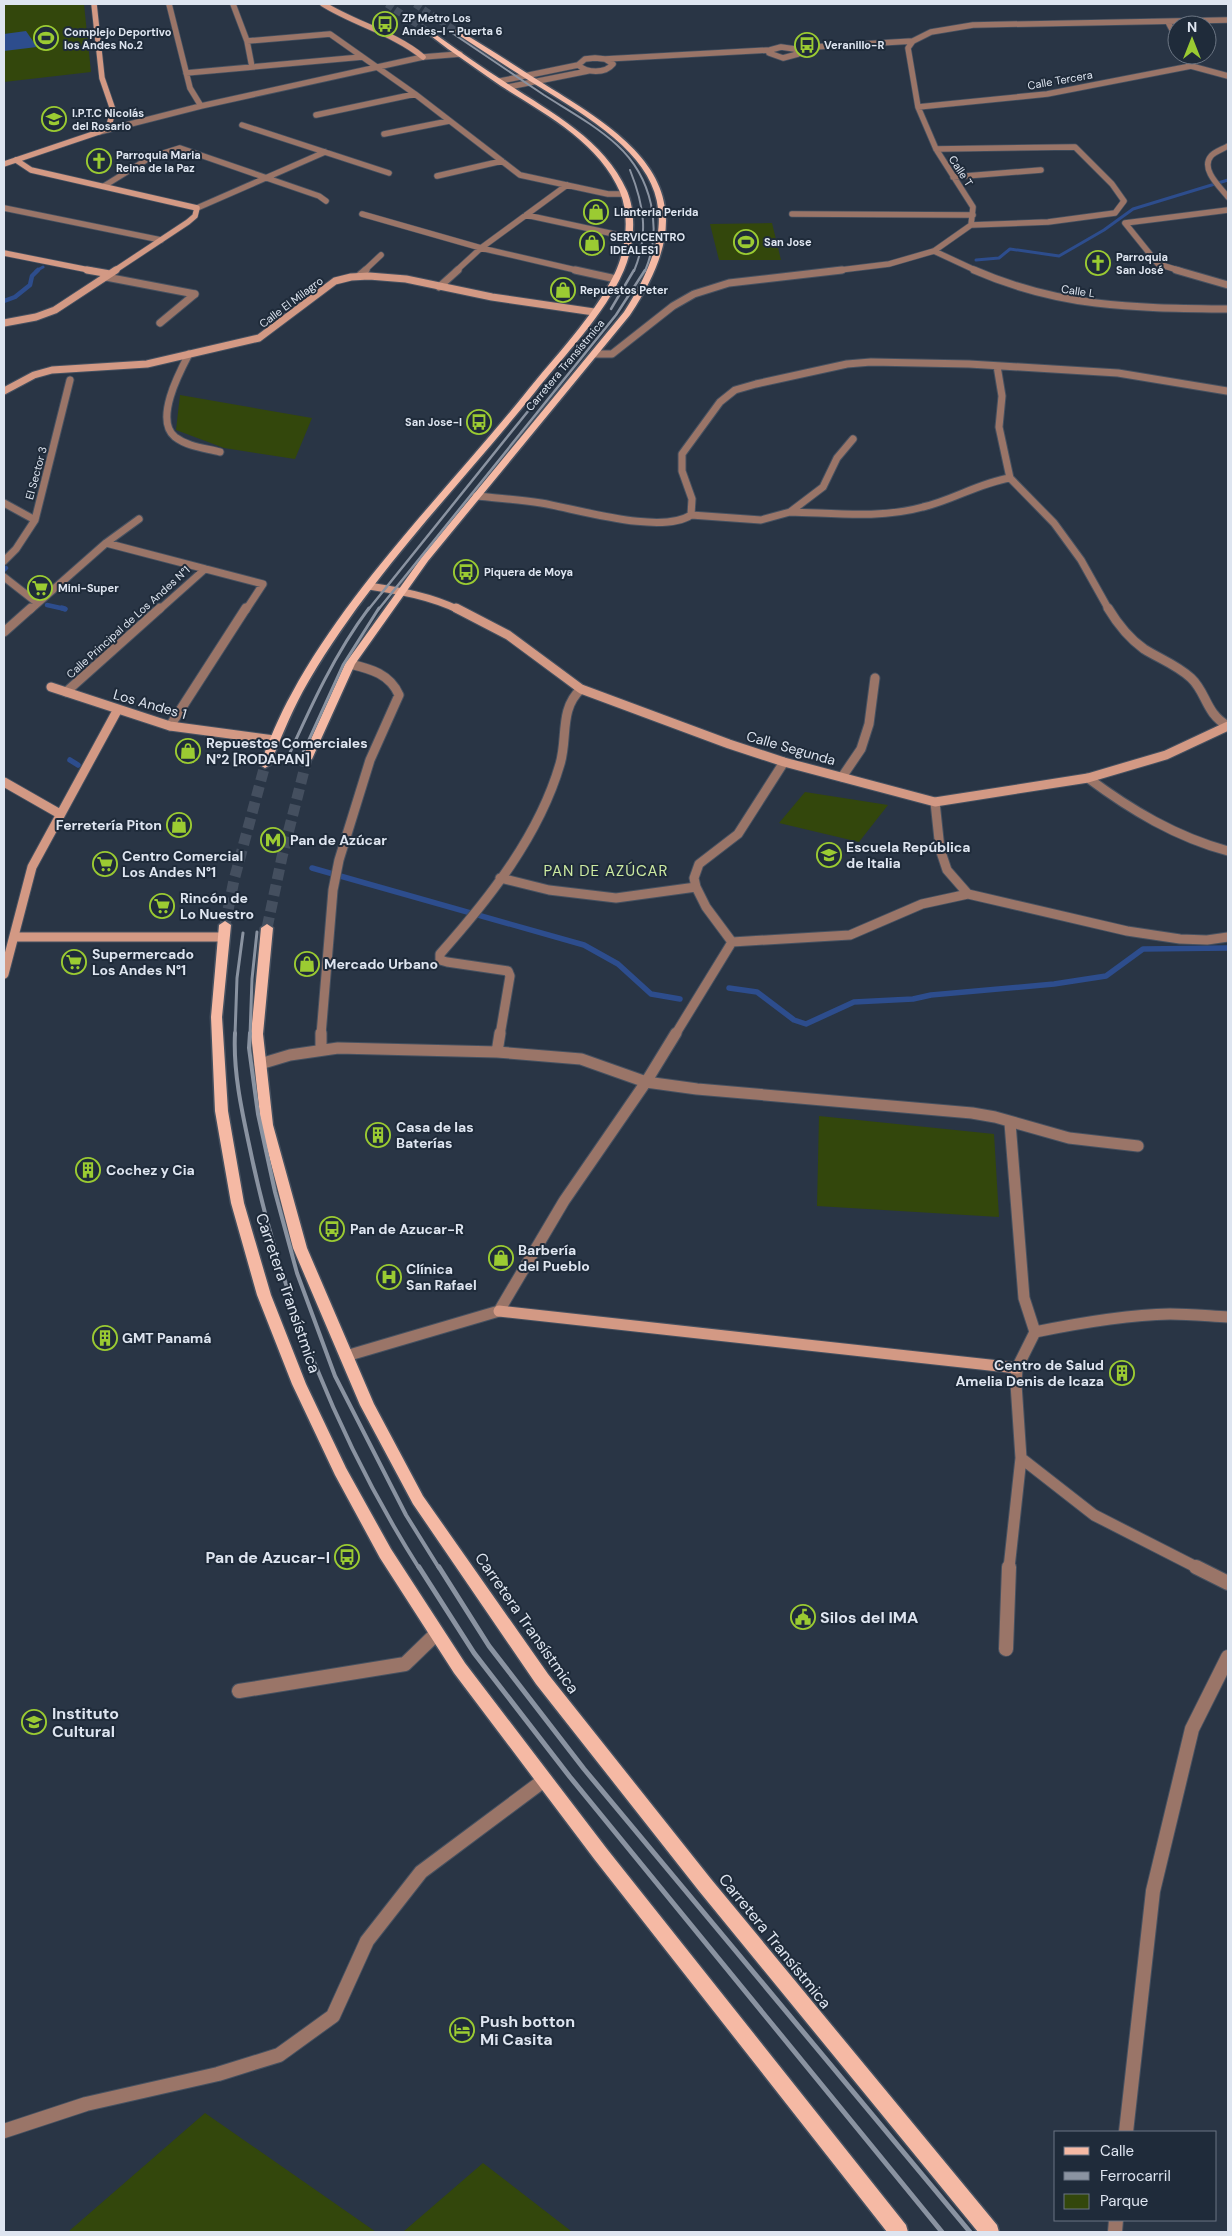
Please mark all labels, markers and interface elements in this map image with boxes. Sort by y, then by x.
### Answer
bus stop icon: ZP Metro Los Andes-I - Puerta 6 [372,11,398,37]
place label: ZP Metro Los Andes-I - Puerta 6 [402,11,503,38]
north arrow [1167,15,1217,65]
text: N [1187,18,1197,36]
sports icon: Complejo Deportivo los Andes No.2 [33,25,59,51]
place label: Complejo Deportivo los Andes No.2 [64,25,172,52]
bus stop icon: Veranillo-R [794,32,820,58]
place label: Veranillo-R [824,38,884,52]
street label: Calle Tercera [1026,67,1094,93]
school or university icon: I.P.T.C Nicolás del Rosario [41,106,67,132]
place label: I.P.T.C Nicolás del Rosario [72,106,144,133]
church icon: Parroquia Maria Reina de la Paz [86,148,112,174]
place label: Parroquia Maria Reina de la Paz [116,148,201,175]
street label: Calle T [946,153,976,189]
shop icon: Llanteria Perida [583,199,609,225]
place label: Llanteria Perida [614,205,698,219]
sports icon: San Jose [733,229,759,255]
shop icon: SERVICENTRO IDEALES1 [579,230,605,256]
place label: SERVICENTRO IDEALES1 [610,230,686,257]
place label: San Jose [764,235,812,249]
church icon: Parroquia San José [1085,250,1111,276]
place label: Parroquia San José [1116,250,1168,277]
street label: Calle El Milagro [256,273,326,331]
shop icon: Repuestos Peter [550,277,576,303]
street label: Calle L [1060,282,1096,300]
place label: Repuestos Peter [580,283,669,297]
street label: Carretera Transístmica [523,316,607,414]
bus stop icon: San Jose-I [466,409,492,435]
place label: San Jose-I [405,415,462,429]
street label: El Sector 3 [22,445,50,501]
bus stop icon: Piquera de Moya [453,559,479,585]
street label: Calle Principal de Los Andes N°1 [63,563,193,681]
place label: Piquera de Moya [484,565,573,579]
supermarket icon: Mini-Super [27,575,53,601]
place label: Mini-Super [58,581,119,595]
street label: Los Andes 1 [111,685,189,723]
street label: Calle Segunda [744,727,838,769]
place label: Repuestos Comerciales N°2 [RODAPAN] [206,734,368,768]
shop icon: Repuestos Comerciales N°2 [RODAPAN] [175,738,201,764]
shop icon: Ferretería Piton [166,812,192,838]
place label: Ferretería Piton [56,816,162,834]
metro station icon: Pan de Azúcar [260,827,286,853]
place label: Pan de Azúcar [290,831,387,849]
place label: Escuela República de Italia [846,838,970,872]
school or university icon: Escuela República de Italia [816,842,842,868]
place label: Centro Comercial Los Andes N°1 [122,847,243,881]
supermarket icon: Centro Comercial Los Andes N°1 [92,851,118,877]
district label: PAN DE AZÚCAR [544,861,668,881]
place label: Rincón de Lo Nuestro [180,889,254,923]
supermarket icon: Rincón de Lo Nuestro [149,893,175,919]
place label: Supermercado Los Andes N°1 [92,945,194,979]
supermarket icon: Supermercado Los Andes N°1 [61,949,87,975]
shop icon: Mercado Urbano [294,951,320,977]
place label: Mercado Urbano [324,955,438,973]
place label: Casa de las Baterías [396,1118,474,1152]
building icon: Casa de las Baterías [365,1122,391,1148]
building icon: Cochez y Cia [75,1157,101,1183]
place label: Cochez y Cia [106,1161,195,1179]
street label: Carretera Transístmica [251,1210,325,1376]
bus stop icon: Pan de Azucar-R [319,1216,345,1242]
place label: Pan de Azucar-R [350,1220,464,1238]
place label: Barbería del Pueblo [518,1241,590,1275]
shop icon: Barbería del Pueblo [488,1245,514,1271]
place label: Clínica San Rafael [406,1260,477,1294]
hospital icon: Clínica San Rafael [376,1264,402,1290]
building icon: GMT Panamá [92,1325,118,1351]
place label: GMT Panamá [122,1329,212,1347]
place label: Centro de Salud Amelia Denis de Icaza [955,1356,1104,1390]
building icon: Centro de Salud Amelia Denis de Icaza [1109,1360,1135,1386]
bus stop icon: Pan de Azucar-I [334,1544,360,1570]
place label: Pan de Azucar-I [206,1547,330,1568]
street label: Carretera Transístmica [470,1548,584,1698]
public building icon: Silos del IMA [790,1604,816,1630]
place label: Silos del IMA [820,1607,918,1628]
place label: Instituto Cultural [52,1703,119,1742]
school or university icon: Instituto Cultural [21,1709,47,1735]
street label: Carretera Transístmica [714,1869,836,2013]
place label: Push botton Mi Casita [480,2011,575,2050]
hotel icon: Push botton Mi Casita [449,2017,475,2043]
legend [1054,2131,1217,2221]
text: Calle [1100,2141,1134,2161]
text: Ferrocarril [1100,2166,1171,2186]
text: Parque [1100,2191,1148,2211]

